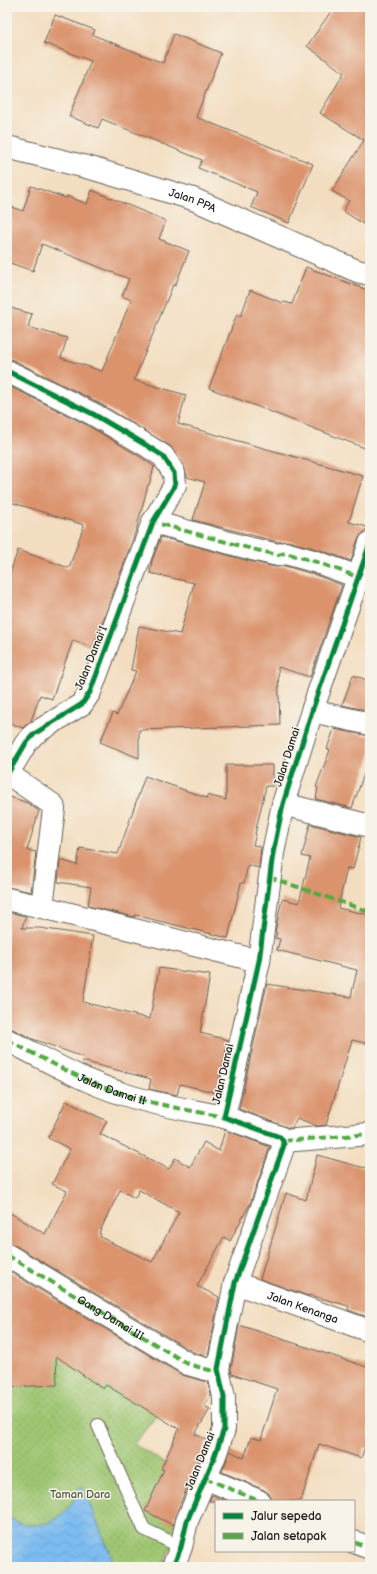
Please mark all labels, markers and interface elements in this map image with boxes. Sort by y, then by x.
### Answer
street label: Jalan PPA [167,186,218,215]
street label: Jalan Damai I [72,624,110,692]
street label: Jalan Damai [271,726,303,788]
street label: Jalan Damai [210,1043,236,1105]
street label: Jalan Damai II [76,1070,148,1107]
street label: Jalan Kenanga [266,1289,340,1326]
street label: Gang Damai III [75,1292,147,1343]
street label: Jalan Damai [182,1430,218,1492]
park label: Taman Dara [50,1488,110,1501]
legend [215,1500,355,1552]
text: Jalur sepeda [251,1509,322,1524]
text: Jalan setapak [251,1529,326,1544]

